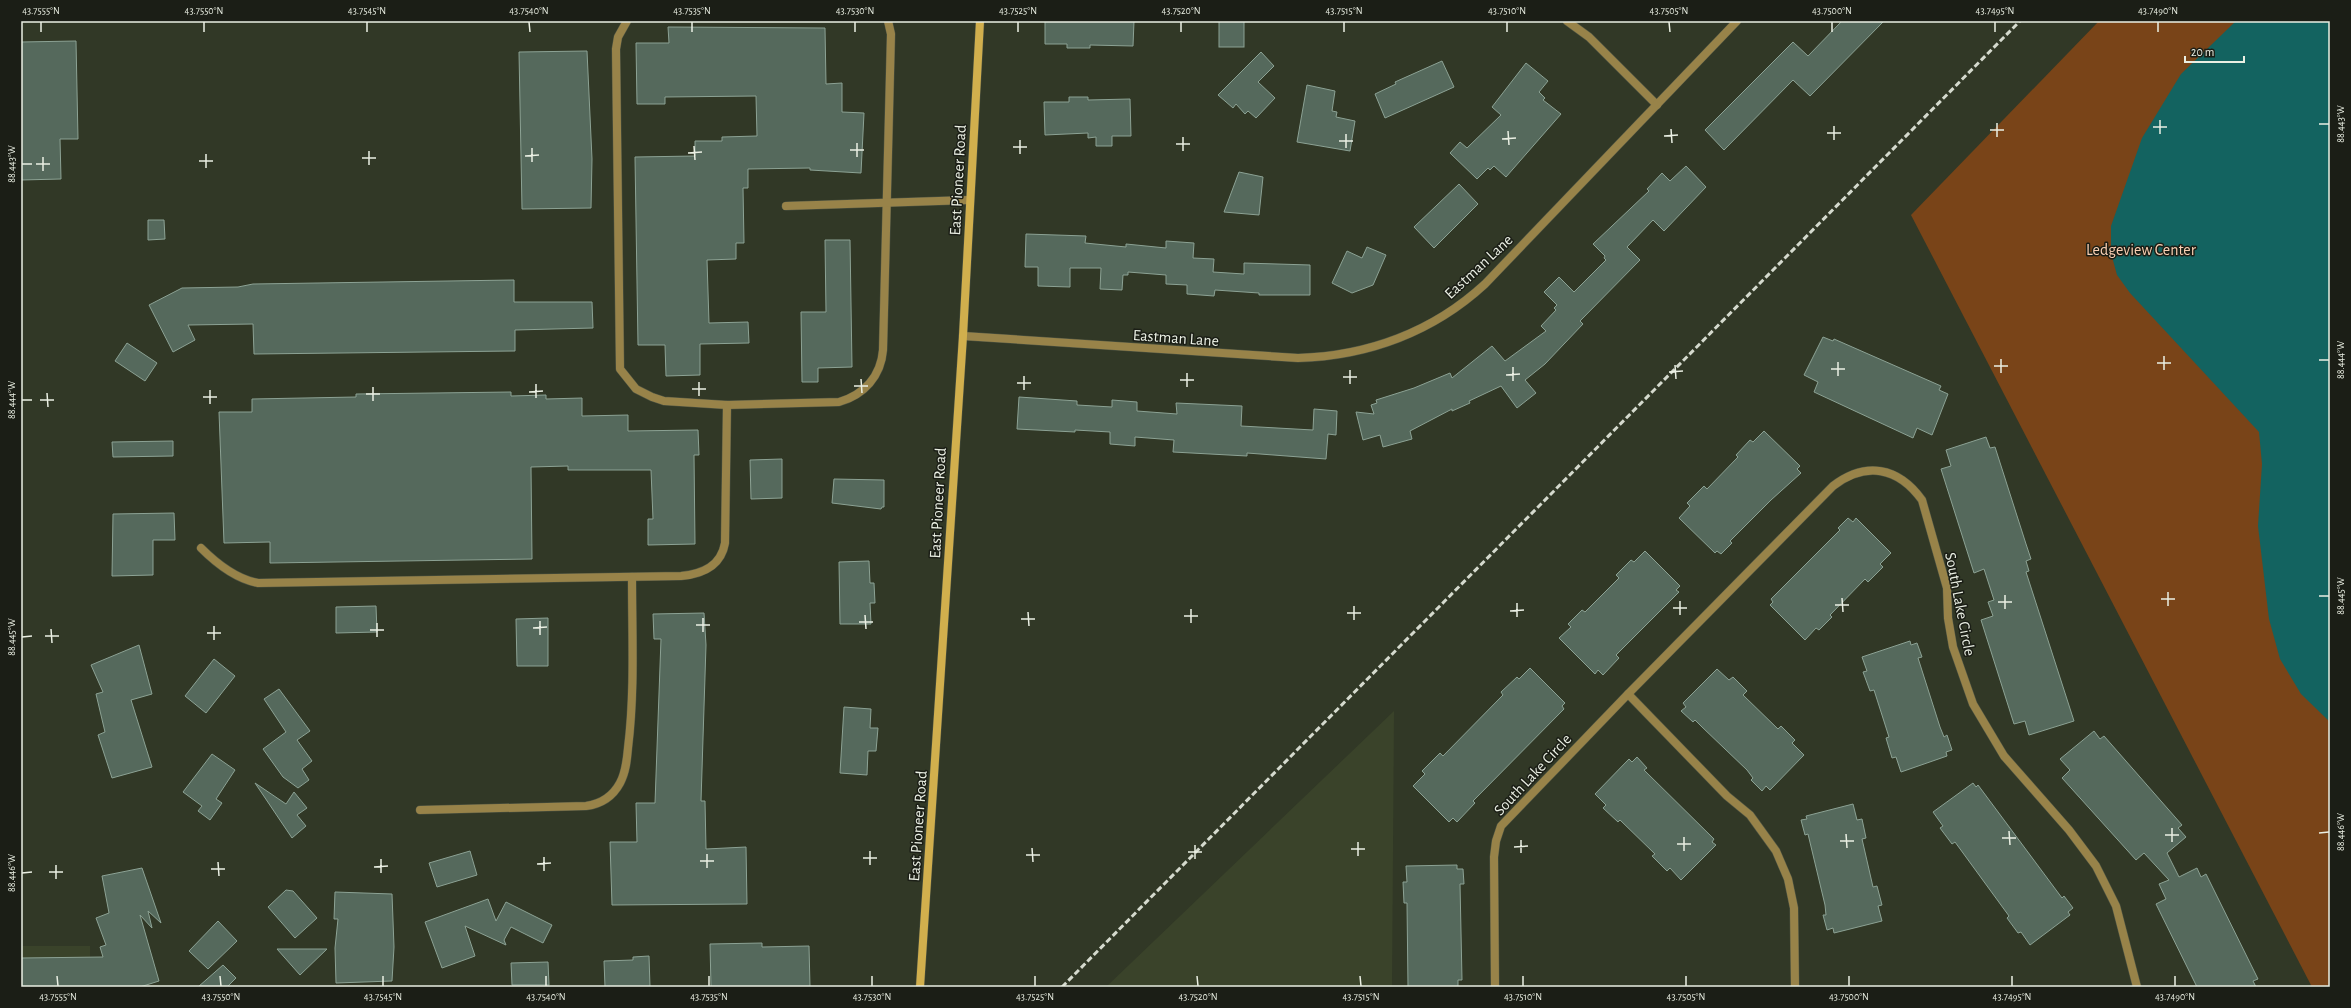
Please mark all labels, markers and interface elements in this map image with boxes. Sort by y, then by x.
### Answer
text: 43.7555°N [22,6,60,16]
text: 43.7550°N [185,6,223,16]
text: 43.7545°N [348,6,386,16]
text: 43.7540°N [509,6,549,16]
text: 43.7535°N [673,6,711,16]
text: 43.7530°N [836,6,874,16]
text: 43.7525°N [999,6,1037,16]
text: 43.7520°N [1161,6,1201,16]
text: 43.7515°N [1326,6,1362,16]
text: 43.7510°N [1488,6,1526,16]
text: 43.7505°N [1650,6,1688,16]
text: 43.7500°N [1812,6,1852,16]
text: 43.7495°N [1976,6,2014,16]
text: 43.7490°N [2138,6,2178,16]
scale bar [2185,38,2244,64]
text: 20 m [2191,46,2214,58]
text: 88.443°W [2336,105,2346,143]
street label: East Pioneer Road [947,124,969,236]
text: 88.443°W [7,145,17,183]
street label: Eastman Lane [1442,231,1516,302]
park label: Ledgeview Center [2086,242,2197,258]
street label: Eastman Lane [1132,327,1220,349]
text: 88.444°W [2336,341,2346,379]
text: 88.444°W [7,381,17,419]
street label: East Pioneer Road [927,447,949,559]
street label: South Lake Circle [1942,551,1978,657]
text: 88.445°W [2336,577,2346,615]
text: 88.445°W [7,618,17,656]
street label: South Lake Circle [1491,731,1574,819]
street label: East Pioneer Road [906,770,930,882]
text: 88.446°W [2336,813,2346,851]
text: 88.446°W [7,854,17,892]
text: 43.7555°N [39,992,77,1002]
text: 43.7550°N [202,992,240,1002]
text: 43.7545°N [364,992,402,1002]
text: 43.7540°N [526,992,566,1002]
text: 43.7535°N [690,992,728,1002]
text: 43.7530°N [853,992,891,1002]
text: 43.7525°N [1016,992,1054,1002]
text: 43.7520°N [1178,992,1218,1002]
text: 43.7515°N [1343,992,1379,1002]
text: 43.7510°N [1504,992,1542,1002]
text: 43.7505°N [1667,992,1705,1002]
text: 43.7500°N [1829,992,1869,1002]
text: 43.7495°N [1993,992,2031,1002]
text: 43.7490°N [2155,992,2195,1002]

